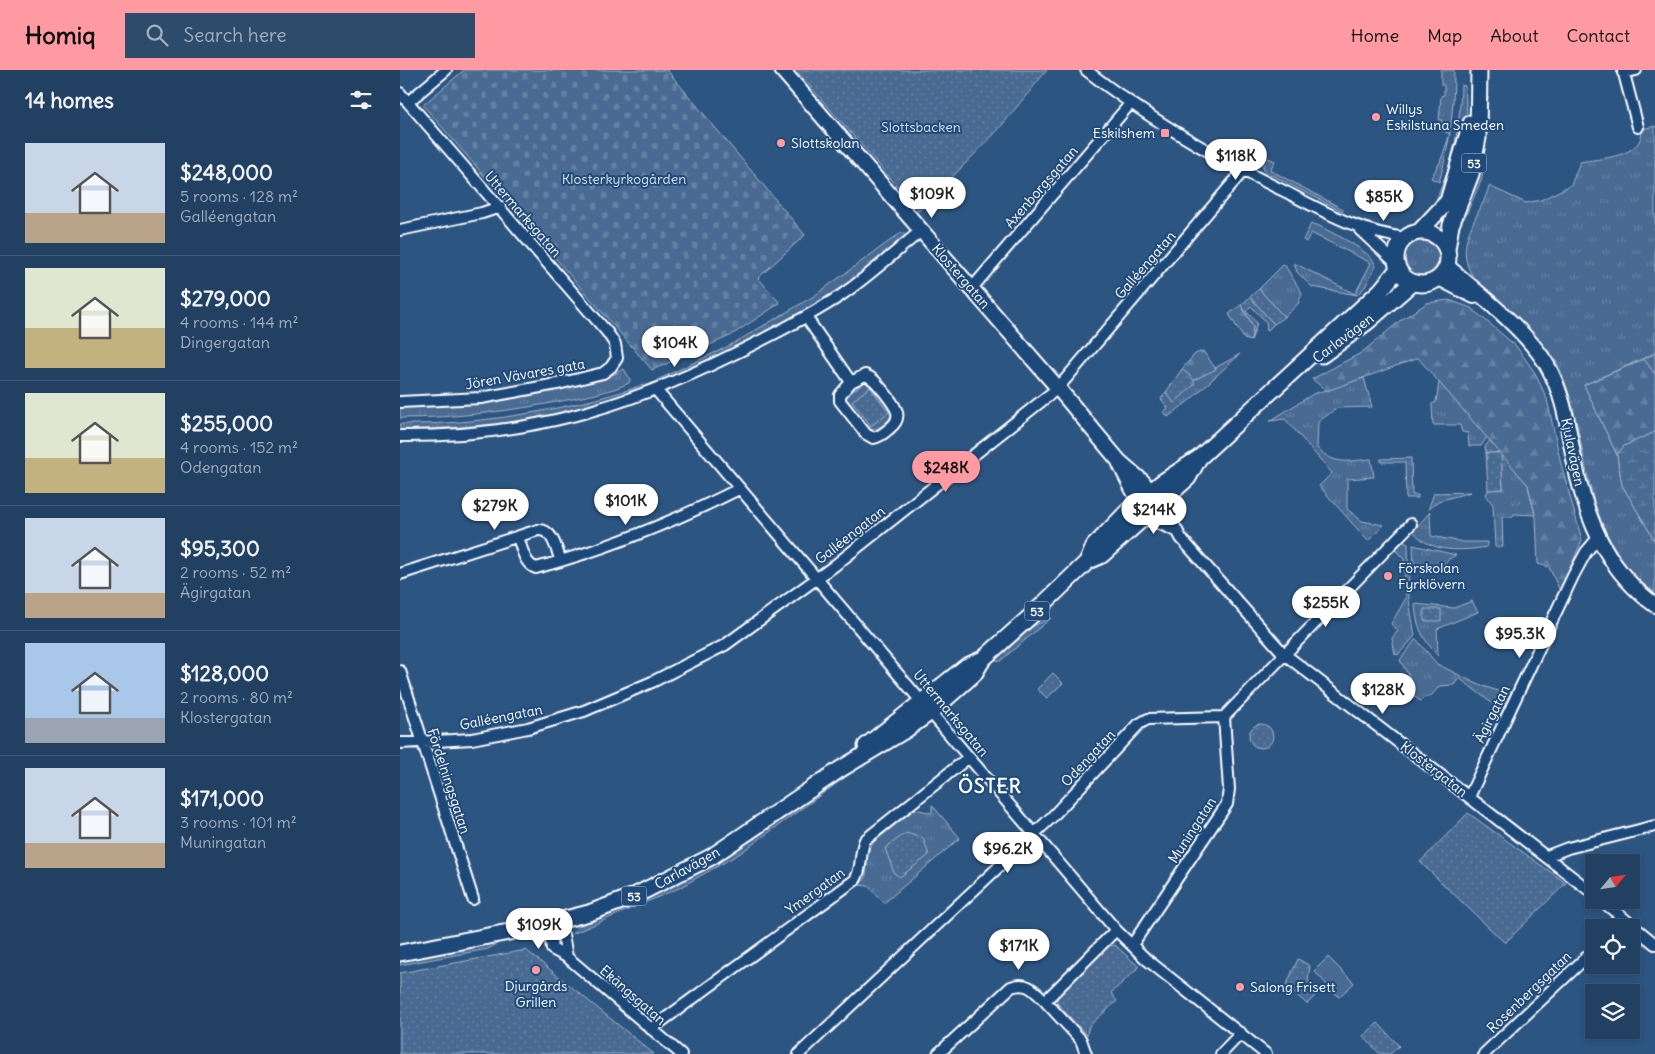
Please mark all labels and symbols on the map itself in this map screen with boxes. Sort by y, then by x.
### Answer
place label: Willys Eskilstuna Smeden [1386,100,1504,134]
marker: Willys Eskilstuna Smeden [1370,111,1382,123]
park label: Slottsbacken [881,118,961,136]
place label: Eskilshem [1093,124,1155,142]
marker: Eskilshem [1159,127,1171,139]
place label: Slottskolan [791,134,860,152]
marker: Slottskolan [775,137,787,149]
pin: $118K [1201,138,1271,181]
street label: Axenborgsgatan [1000,142,1082,232]
road number: 53 [1462,154,1486,172]
street label: Uttermarksgatan [481,167,565,261]
park label: Klosterkyrkogården [562,170,686,188]
pin: $109K [897,176,967,219]
pin: $85K [1354,180,1414,222]
street label: Galléengatan [1111,227,1179,303]
street label: Klostergatan [928,240,994,312]
street label: Carlavägen [1309,309,1377,367]
pin: $104K [640,326,710,368]
street label: Jören Vävares gata [464,355,586,393]
street label: Kjulavägen [1557,416,1589,488]
pin: $248K [911,450,981,493]
pin: $101K [591,484,661,526]
pin: $279K [460,488,530,531]
pin: $214K [1119,492,1189,535]
street label: Galléengatan [811,502,889,568]
place label: Förskolan Fyrklövern [1398,559,1465,593]
marker: Förskolan Fyrklövern [1382,570,1394,582]
pin: $255K [1291,586,1361,628]
road number: 53 [1024,602,1050,620]
pin: $95.3K [1479,616,1561,659]
street label: Uttermarksgatan [909,666,993,760]
pin: $128K [1348,672,1418,715]
street label: Ägirgatan [1470,682,1514,746]
street label: Galléengatan [458,700,544,734]
street label: Fördelningsgatan [423,726,475,836]
street label: Odengatan [1057,726,1119,790]
street label: Klostergatan [1397,737,1471,801]
district label: ÖSTER [958,773,1022,798]
street label: Muningatan [1164,793,1220,867]
pin: $96.2K [967,832,1049,874]
street label: Carlavägen [651,843,723,893]
north arrow [1585,854,1640,909]
street label: Ymergatan [782,863,848,919]
road number: 53 [622,886,646,906]
pin: $109K [504,908,574,950]
pin: $171K [984,928,1054,971]
street label: Rosenbergsgatan [1483,947,1575,1037]
street label: Ekängsgatan [596,961,670,1029]
marker: Djurgårds Grillen [530,964,542,976]
place label: Djurgårds Grillen [505,977,567,1011]
place label: Salong Frisett [1250,978,1336,996]
marker: Salong Frisett [1234,981,1246,993]

